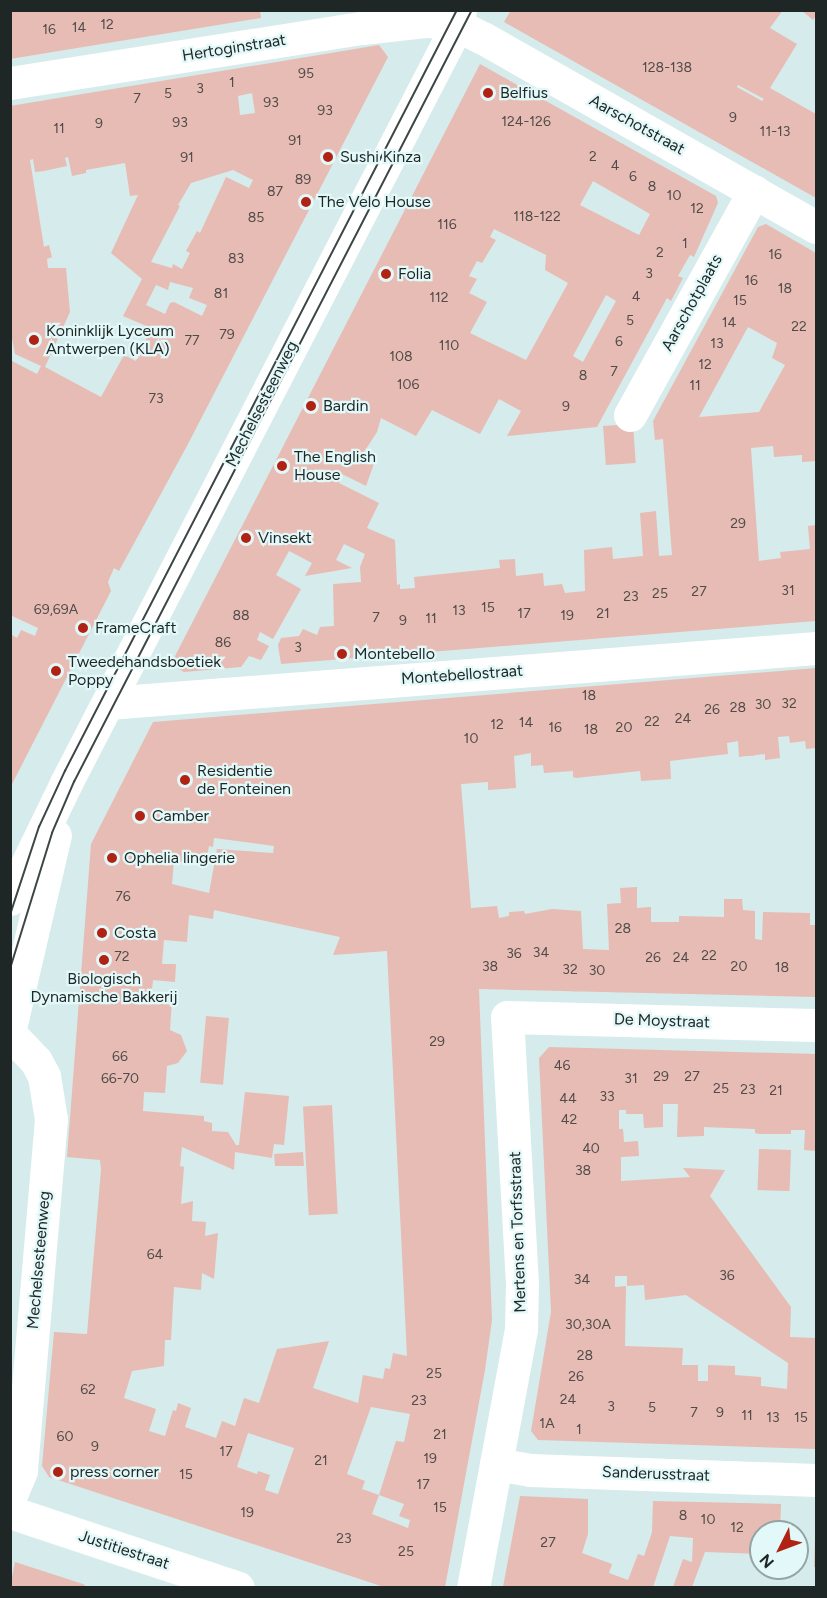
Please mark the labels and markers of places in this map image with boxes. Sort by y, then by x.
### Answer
place label: Belfius [500,83,548,103]
marker: Belfius [481,86,495,100]
place label: Sushi Kinza [340,147,421,167]
marker: Sushi Kinza [321,150,335,164]
place label: The Velo House [318,192,431,212]
marker: The Velo House [299,195,313,209]
place label: Folia [398,264,431,284]
marker: Folia [379,267,393,281]
place label: Koninklijk Lyceum Antwerpen (KLA) [46,321,174,359]
marker: Koninklijk Lyceum Antwerpen (KLA) [27,333,41,347]
place label: Bardin [323,396,368,416]
marker: Bardin [304,399,318,413]
place label: The English House [294,447,376,485]
marker: The English House [275,459,289,473]
place label: Vinsekt [258,528,312,548]
marker: Vinsekt [239,531,253,545]
place label: FrameCraft [95,618,177,638]
marker: FrameCraft [76,621,90,635]
place label: Montebello [354,644,435,664]
marker: Montebello [335,647,349,661]
place label: Tweedehandsboetiek Poppy [68,652,221,690]
marker: Tweedehandsboetiek Poppy [49,664,63,678]
place label: Residentie de Fonteinen [197,761,291,799]
marker: Residentie de Fonteinen [178,773,192,787]
place label: Camber [152,806,209,826]
marker: Camber [133,809,147,823]
place label: Ophelia lingerie [124,848,235,868]
marker: Ophelia lingerie [105,851,119,865]
place label: Costa [114,923,156,943]
marker: Costa [95,926,109,940]
marker: Biologisch Dynamische Bakkerij [97,953,111,967]
place label: Biologisch Dynamische Bakkerij [30,969,178,1007]
place label: press corner [70,1462,159,1482]
marker: press corner [51,1465,65,1479]

